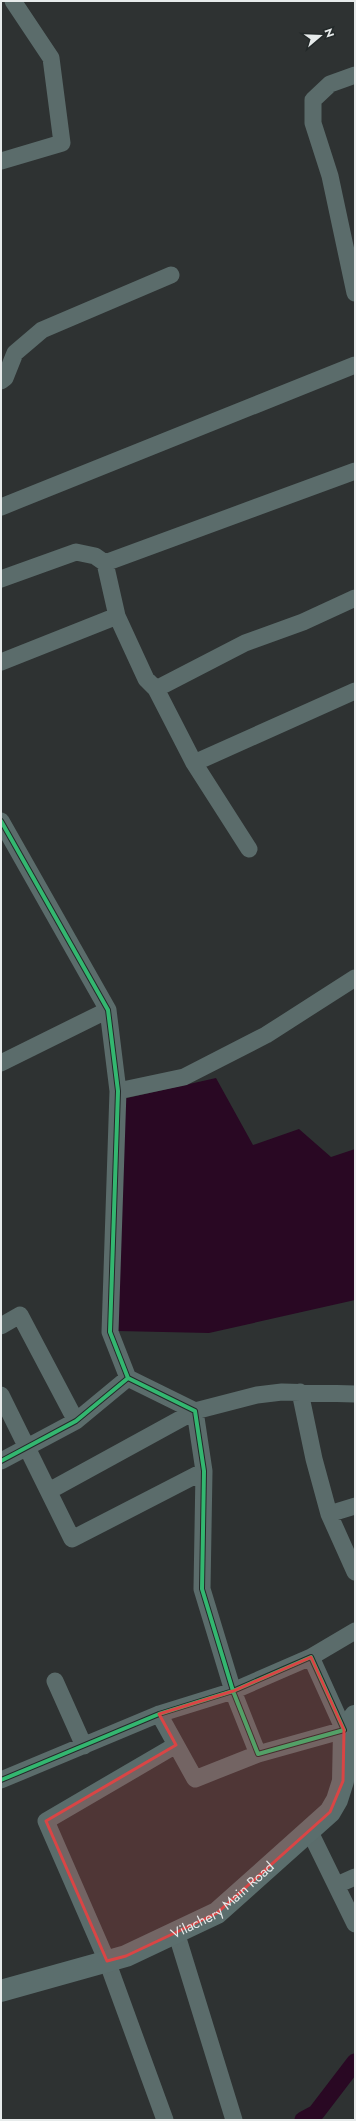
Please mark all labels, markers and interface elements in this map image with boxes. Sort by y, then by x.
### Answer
north arrow [300,16,340,56]
text: N [320,26,338,39]
street label: Vilachery Main Road [167,1857,278,1943]

